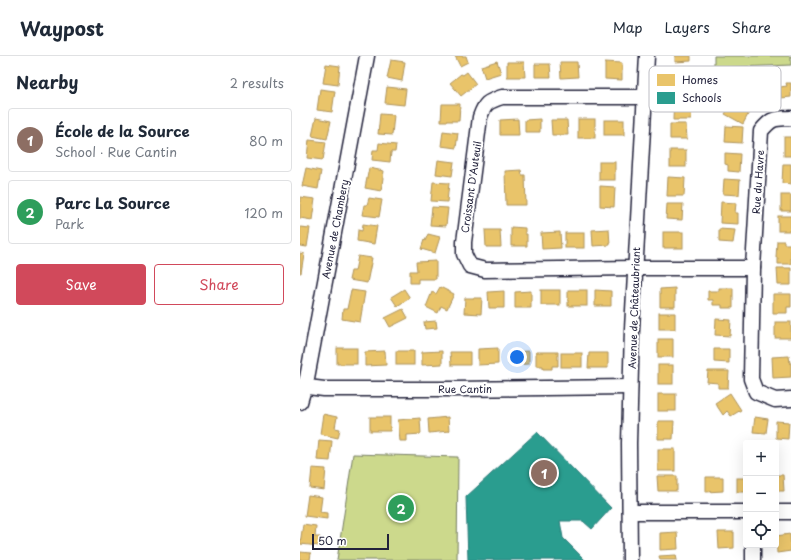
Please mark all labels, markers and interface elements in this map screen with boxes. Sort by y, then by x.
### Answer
text: Waypost [20,14,104,42]
text: Map [613,17,643,38]
text: Layers [665,17,710,38]
text: Share [732,17,771,38]
legend [649,66,781,112]
text: Nearby [16,69,78,95]
text: Homes [682,71,718,88]
text: 2 results [230,73,284,92]
text: Schools [682,89,722,106]
text: École de la Source [55,119,190,142]
text: 1 [27,131,33,150]
text: 80 m [249,131,283,150]
street label: Croissant D'Auteuil [457,140,484,234]
text: School · Rue Cantin [55,142,177,161]
street label: Rue du Havre [748,149,767,214]
street label: Avenue de Chambery [318,178,352,280]
text: Parc La Source [55,191,170,214]
text: 2 [25,203,35,222]
text: 120 m [244,203,283,222]
text: Park [55,214,84,233]
street label: Avenue de Châteaubriant [624,247,643,369]
button: Save [16,264,146,305]
button: Share [154,264,284,305]
your location [507,347,527,367]
street label: Rue Cantin [438,381,492,396]
map controls [743,440,779,548]
button: + [743,440,779,476]
pin: 1 [531,458,557,488]
button: − [743,476,779,512]
pin: 2 [388,493,414,523]
button: locate [743,512,779,548]
scale bar [312,532,389,551]
text: 50 m [318,532,347,549]

